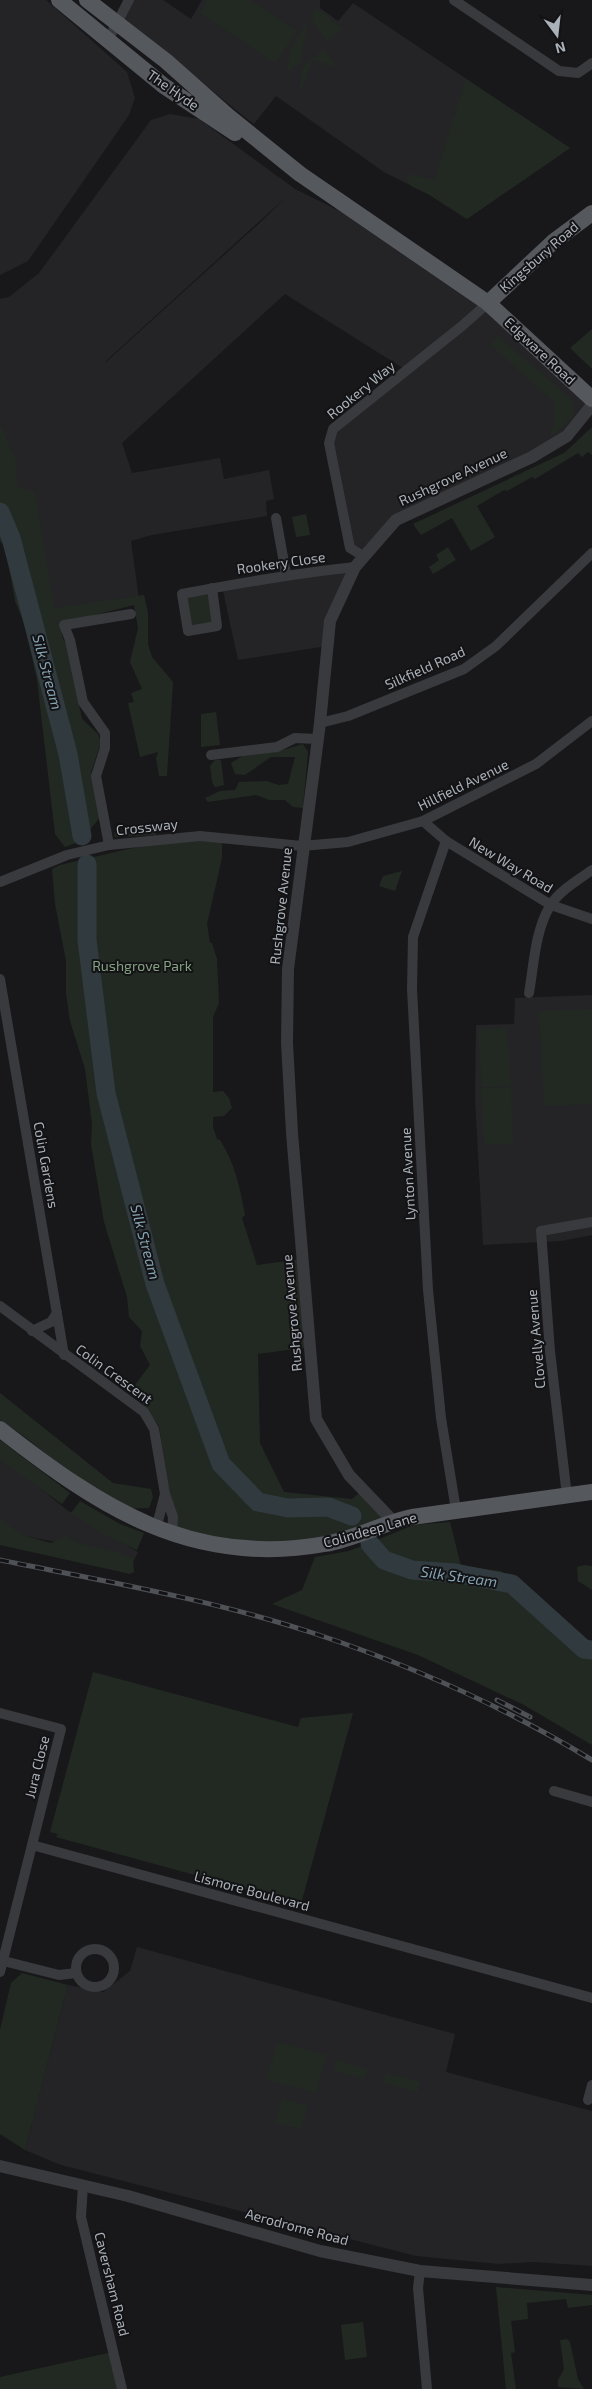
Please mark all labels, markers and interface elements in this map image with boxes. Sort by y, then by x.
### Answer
north arrow [532,10,582,60]
text: N [553,39,568,58]
street label: The Hyde [144,66,202,114]
street label: Kingsbury Road [496,218,582,295]
street label: Edgware Road [501,313,579,388]
street label: Rookery Way [323,357,399,422]
street label: Rushgrove Avenue [396,444,510,509]
street label: Rookery Close [235,548,326,577]
water label: Silk Stream [29,632,67,711]
street label: Silkfield Road [382,642,468,693]
street label: Hillfield Avenue [415,755,511,814]
street label: Crossway [115,815,179,838]
street label: New Way Road [466,833,556,896]
street label: Rushgrove Avenue [266,847,295,965]
park label: Rushgrove Park [92,957,192,974]
street label: Colin Gardens [31,1120,62,1210]
street label: Lynton Avenue [397,1127,418,1221]
water label: Silk Stream [127,1202,165,1281]
street label: Rushgrove Avenue [278,1254,305,1372]
street label: Clovelly Avenue [523,1289,548,1389]
street label: Colin Crescent [73,1340,156,1407]
street label: Colindeep Lane [321,1508,419,1551]
water label: Silk Stream [420,1562,499,1590]
street label: Jura Close [21,1734,52,1800]
street label: Lismore Boulevard [193,1867,312,1914]
street label: Aerodrome Road [244,2205,351,2248]
street label: Caversham Road [91,2230,134,2338]

